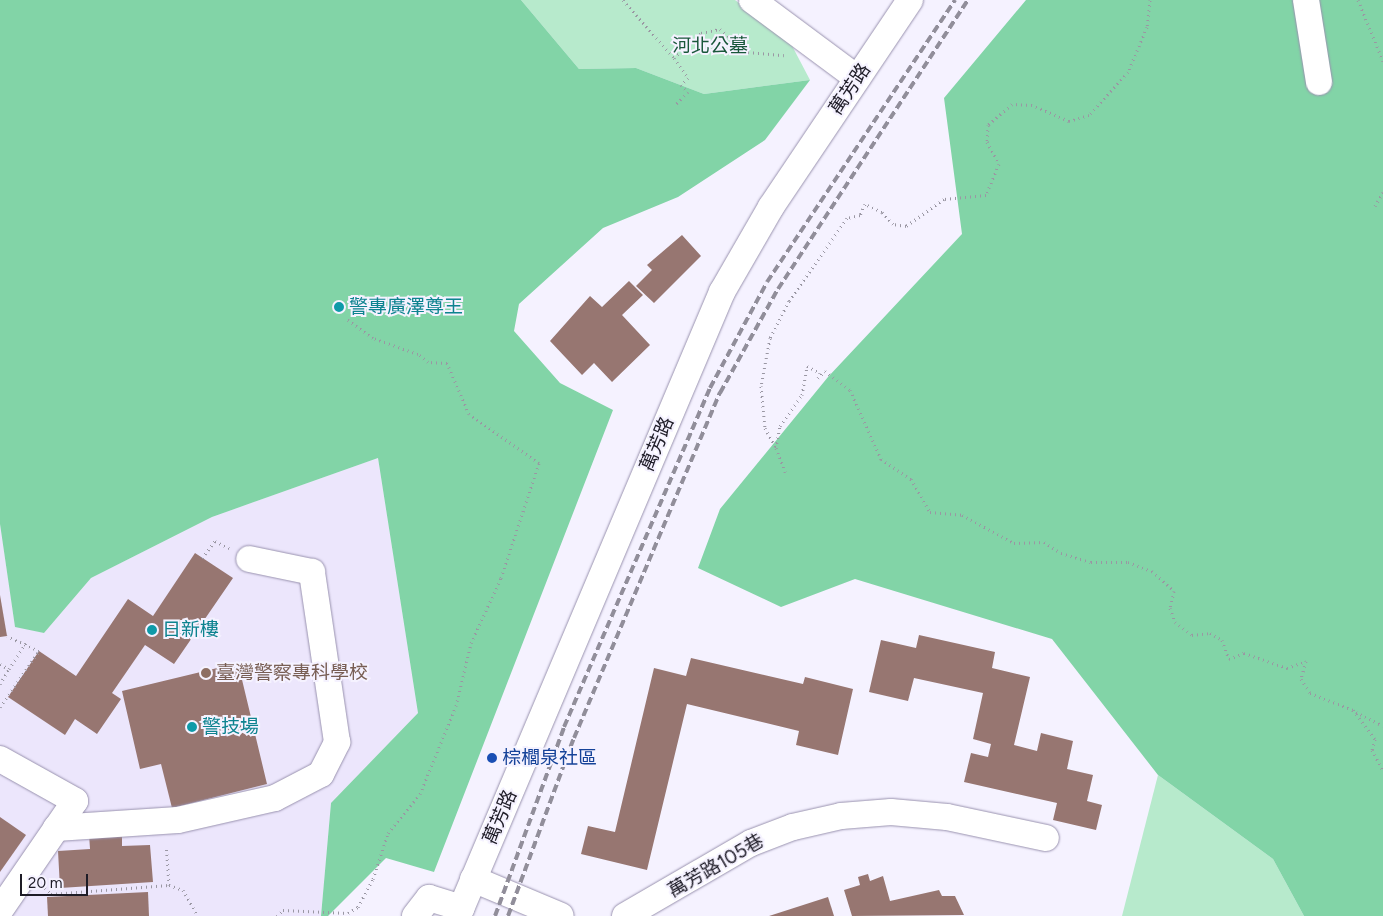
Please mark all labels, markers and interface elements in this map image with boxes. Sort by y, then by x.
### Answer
park label: 河北公墓 [672,35,748,57]
street label: 萬芳路 [825,59,875,119]
place label: 警專廣澤尊王 [349,296,463,318]
marker: 警專廣澤尊王 [333,301,345,313]
street label: 萬芳路 [635,413,679,475]
place label: 日新樓 [162,619,219,641]
marker: 日新樓 [146,624,158,636]
place label: 臺灣警察專科學校 [216,662,368,684]
marker: 臺灣警察專科學校 [200,667,212,679]
place label: 警技場 [202,716,259,738]
marker: 警技場 [186,721,198,733]
place label: 棕櫚泉社區 [502,747,597,769]
marker: 棕櫚泉社區 [486,752,498,764]
street label: 萬芳路 [478,786,522,848]
street label: 萬芳路105巷 [664,829,768,903]
scale bar [22,864,90,896]
text: 20 m [28,874,62,892]

